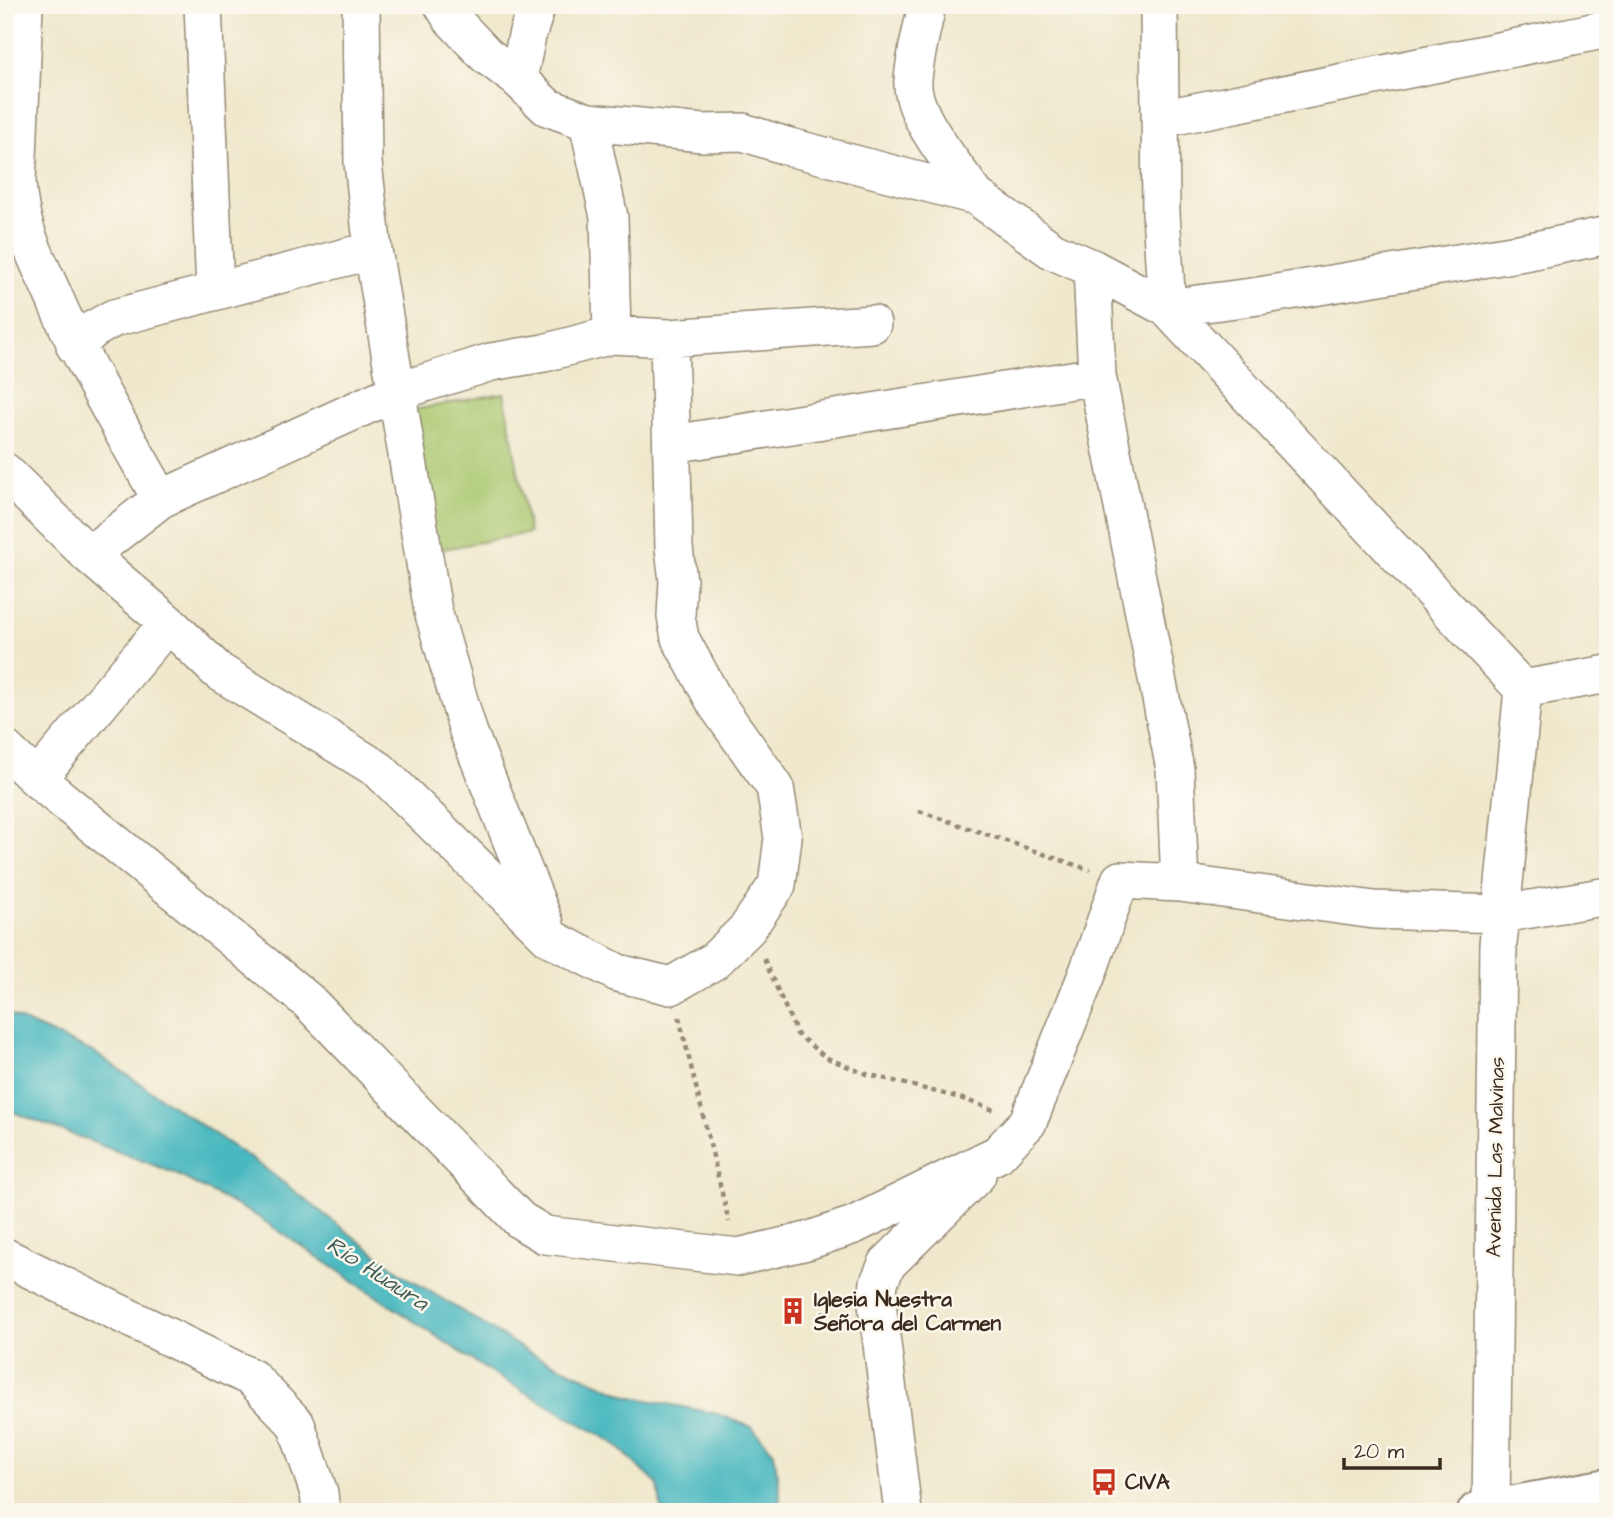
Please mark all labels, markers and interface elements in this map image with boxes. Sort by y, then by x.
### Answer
street label: Avenida Las Malvinas [1479,1056,1512,1258]
water label: Río Huaura [320,1229,436,1319]
place label: Iglesia Nuestra Señora del Carmen [813,1285,1002,1338]
building icon: Iglesia Nuestra Señora del Carmen [778,1296,808,1326]
scale bar [1344,1426,1440,1470]
text: 20 m [1354,1437,1405,1466]
bus stop icon: CIVA [1089,1467,1119,1497]
place label: CIVA [1125,1468,1170,1497]

